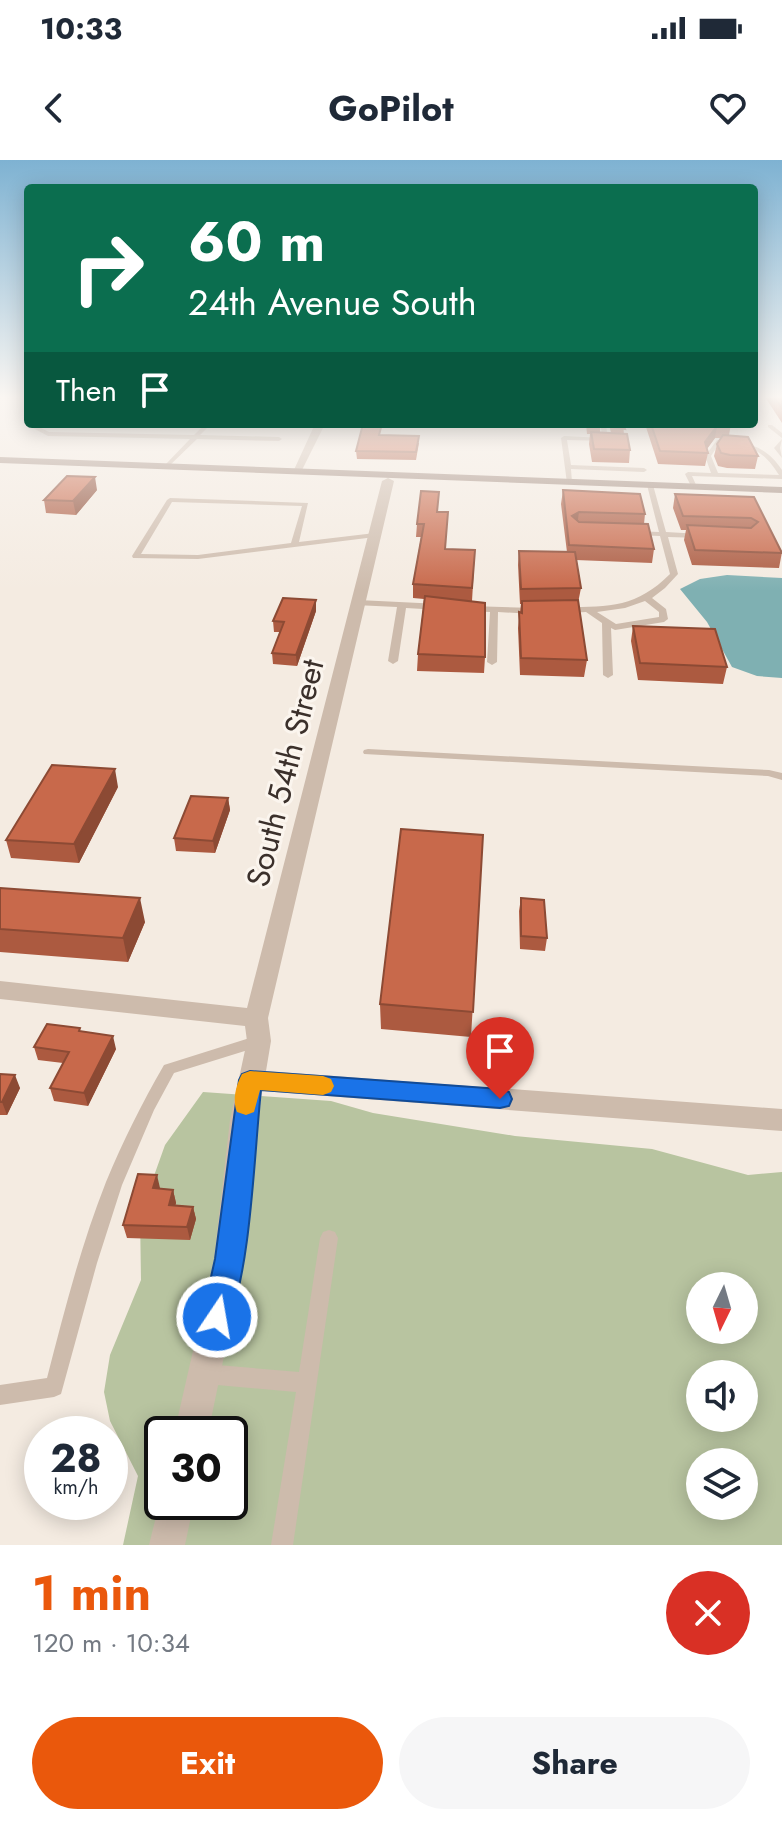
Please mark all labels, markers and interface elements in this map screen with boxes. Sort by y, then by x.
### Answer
text: 10:33 [40,7,122,50]
text: GoPilot [328,82,454,134]
icon: back [32,86,76,130]
icon: heart [706,86,750,130]
text: 60 m [188,201,325,282]
icon: right [56,216,160,320]
text: 24th Avenue South [188,276,477,328]
icon: arrive [133,368,177,412]
text: Then [56,369,117,412]
street label: South 54th Street [234,654,336,892]
pin [466,1017,534,1099]
icon: arrive [478,1029,522,1073]
north arrow [686,1272,758,1344]
map controls [686,1272,758,1520]
position arrow [175,1275,259,1359]
button: sound [686,1360,758,1432]
speed limit sign: 30 [144,1416,248,1520]
text: 28 [50,1429,102,1487]
button: layers [686,1448,758,1520]
text: km/h [53,1473,99,1502]
text: 1 min [32,1559,151,1628]
button: close [666,1571,750,1655]
text: 120 m · 10:34 [32,1624,190,1662]
button: Exit [32,1717,383,1809]
button: Share [399,1717,750,1809]

